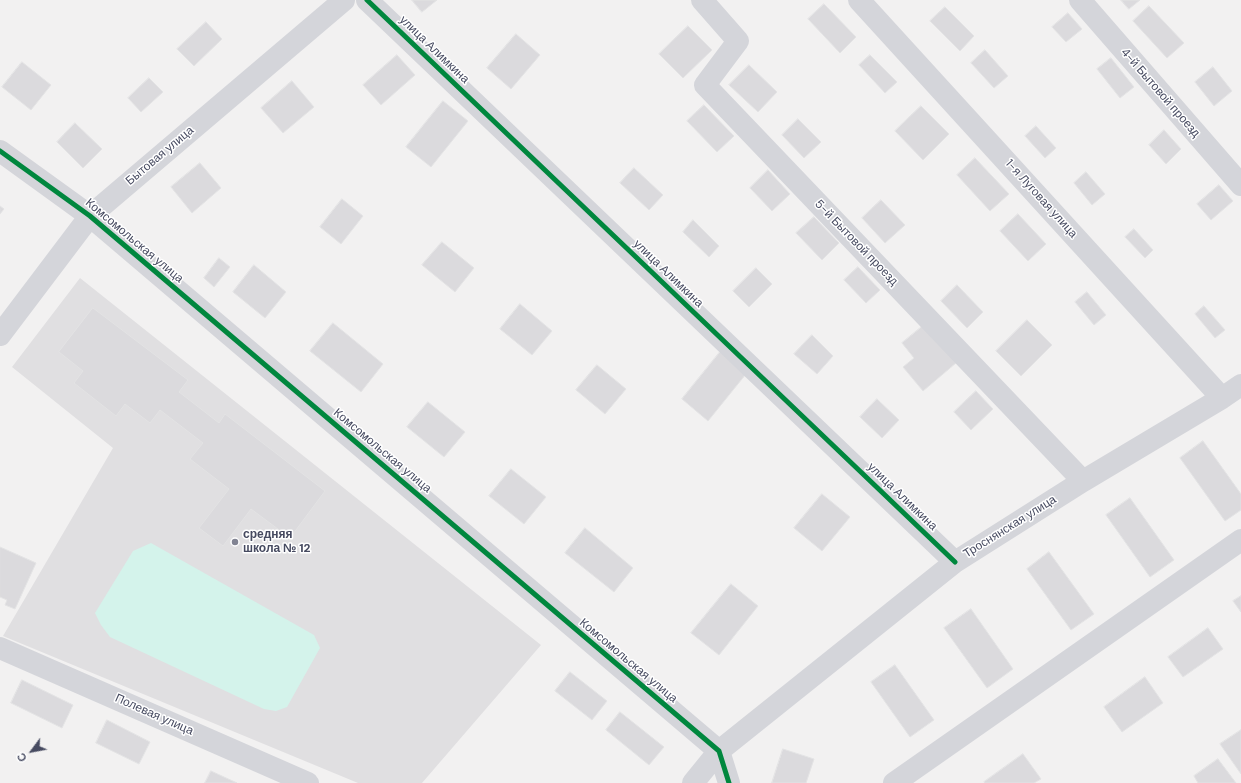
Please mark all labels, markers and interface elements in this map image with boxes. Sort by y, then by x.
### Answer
street label: улица Алимкина [396,13,472,87]
street label: 4-й Бытовой проезд [1117,45,1203,141]
street label: Бытовая улица [123,123,197,189]
street label: 1-я Луговая улица [1002,157,1080,241]
street label: Комсомольская улица [82,196,186,286]
street label: 5-й Бытовой проезд [811,197,901,289]
street label: улица Алимкина [630,237,706,311]
street label: Комсомольская улица [330,406,434,496]
street label: улица Алимкина [864,460,940,534]
street label: Троснянская улица [961,493,1059,561]
place label: средняя школа № 12 [243,528,310,556]
marker: средняя школа № 12 [230,537,240,547]
street label: Комсомольская улица [576,616,680,706]
street label: Полевая улица [113,691,195,739]
north arrow [12,731,52,771]
text: С [14,750,30,764]

